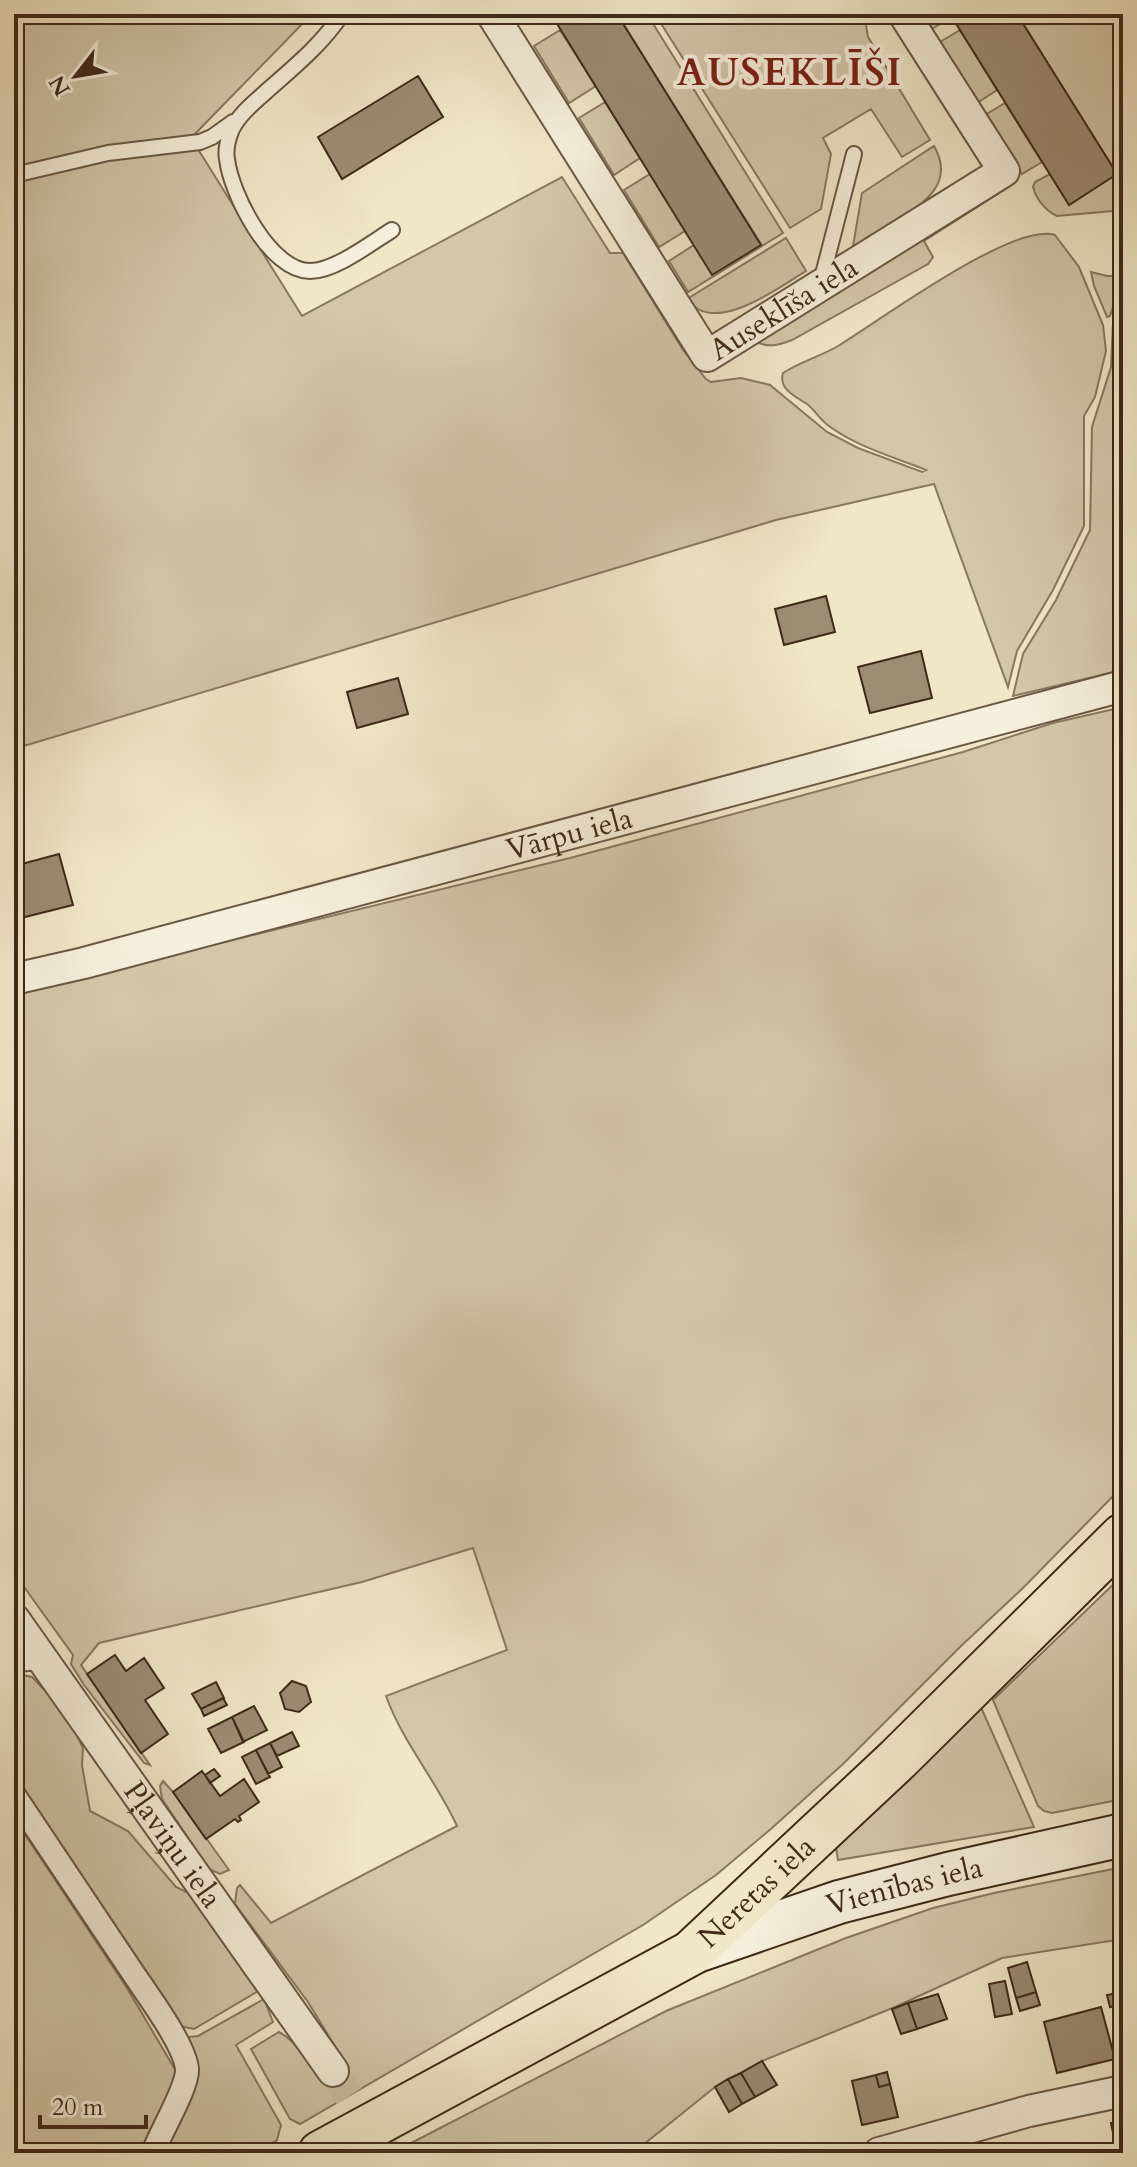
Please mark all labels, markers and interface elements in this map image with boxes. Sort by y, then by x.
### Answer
north arrow [36,36,116,116]
district label: AUSEKLĪŠI [677,47,903,99]
text: N [42,70,77,102]
street label: Auseklīša iela [701,247,865,370]
street label: Vārpu iela [502,797,637,870]
street label: Pļaviņu iela [114,1773,232,1916]
street label: Neretas iela [689,1827,824,1957]
street label: Vienības iela [821,1846,987,1925]
scale bar [40,2079,146,2129]
text: 20 m [52,2091,104,2124]

